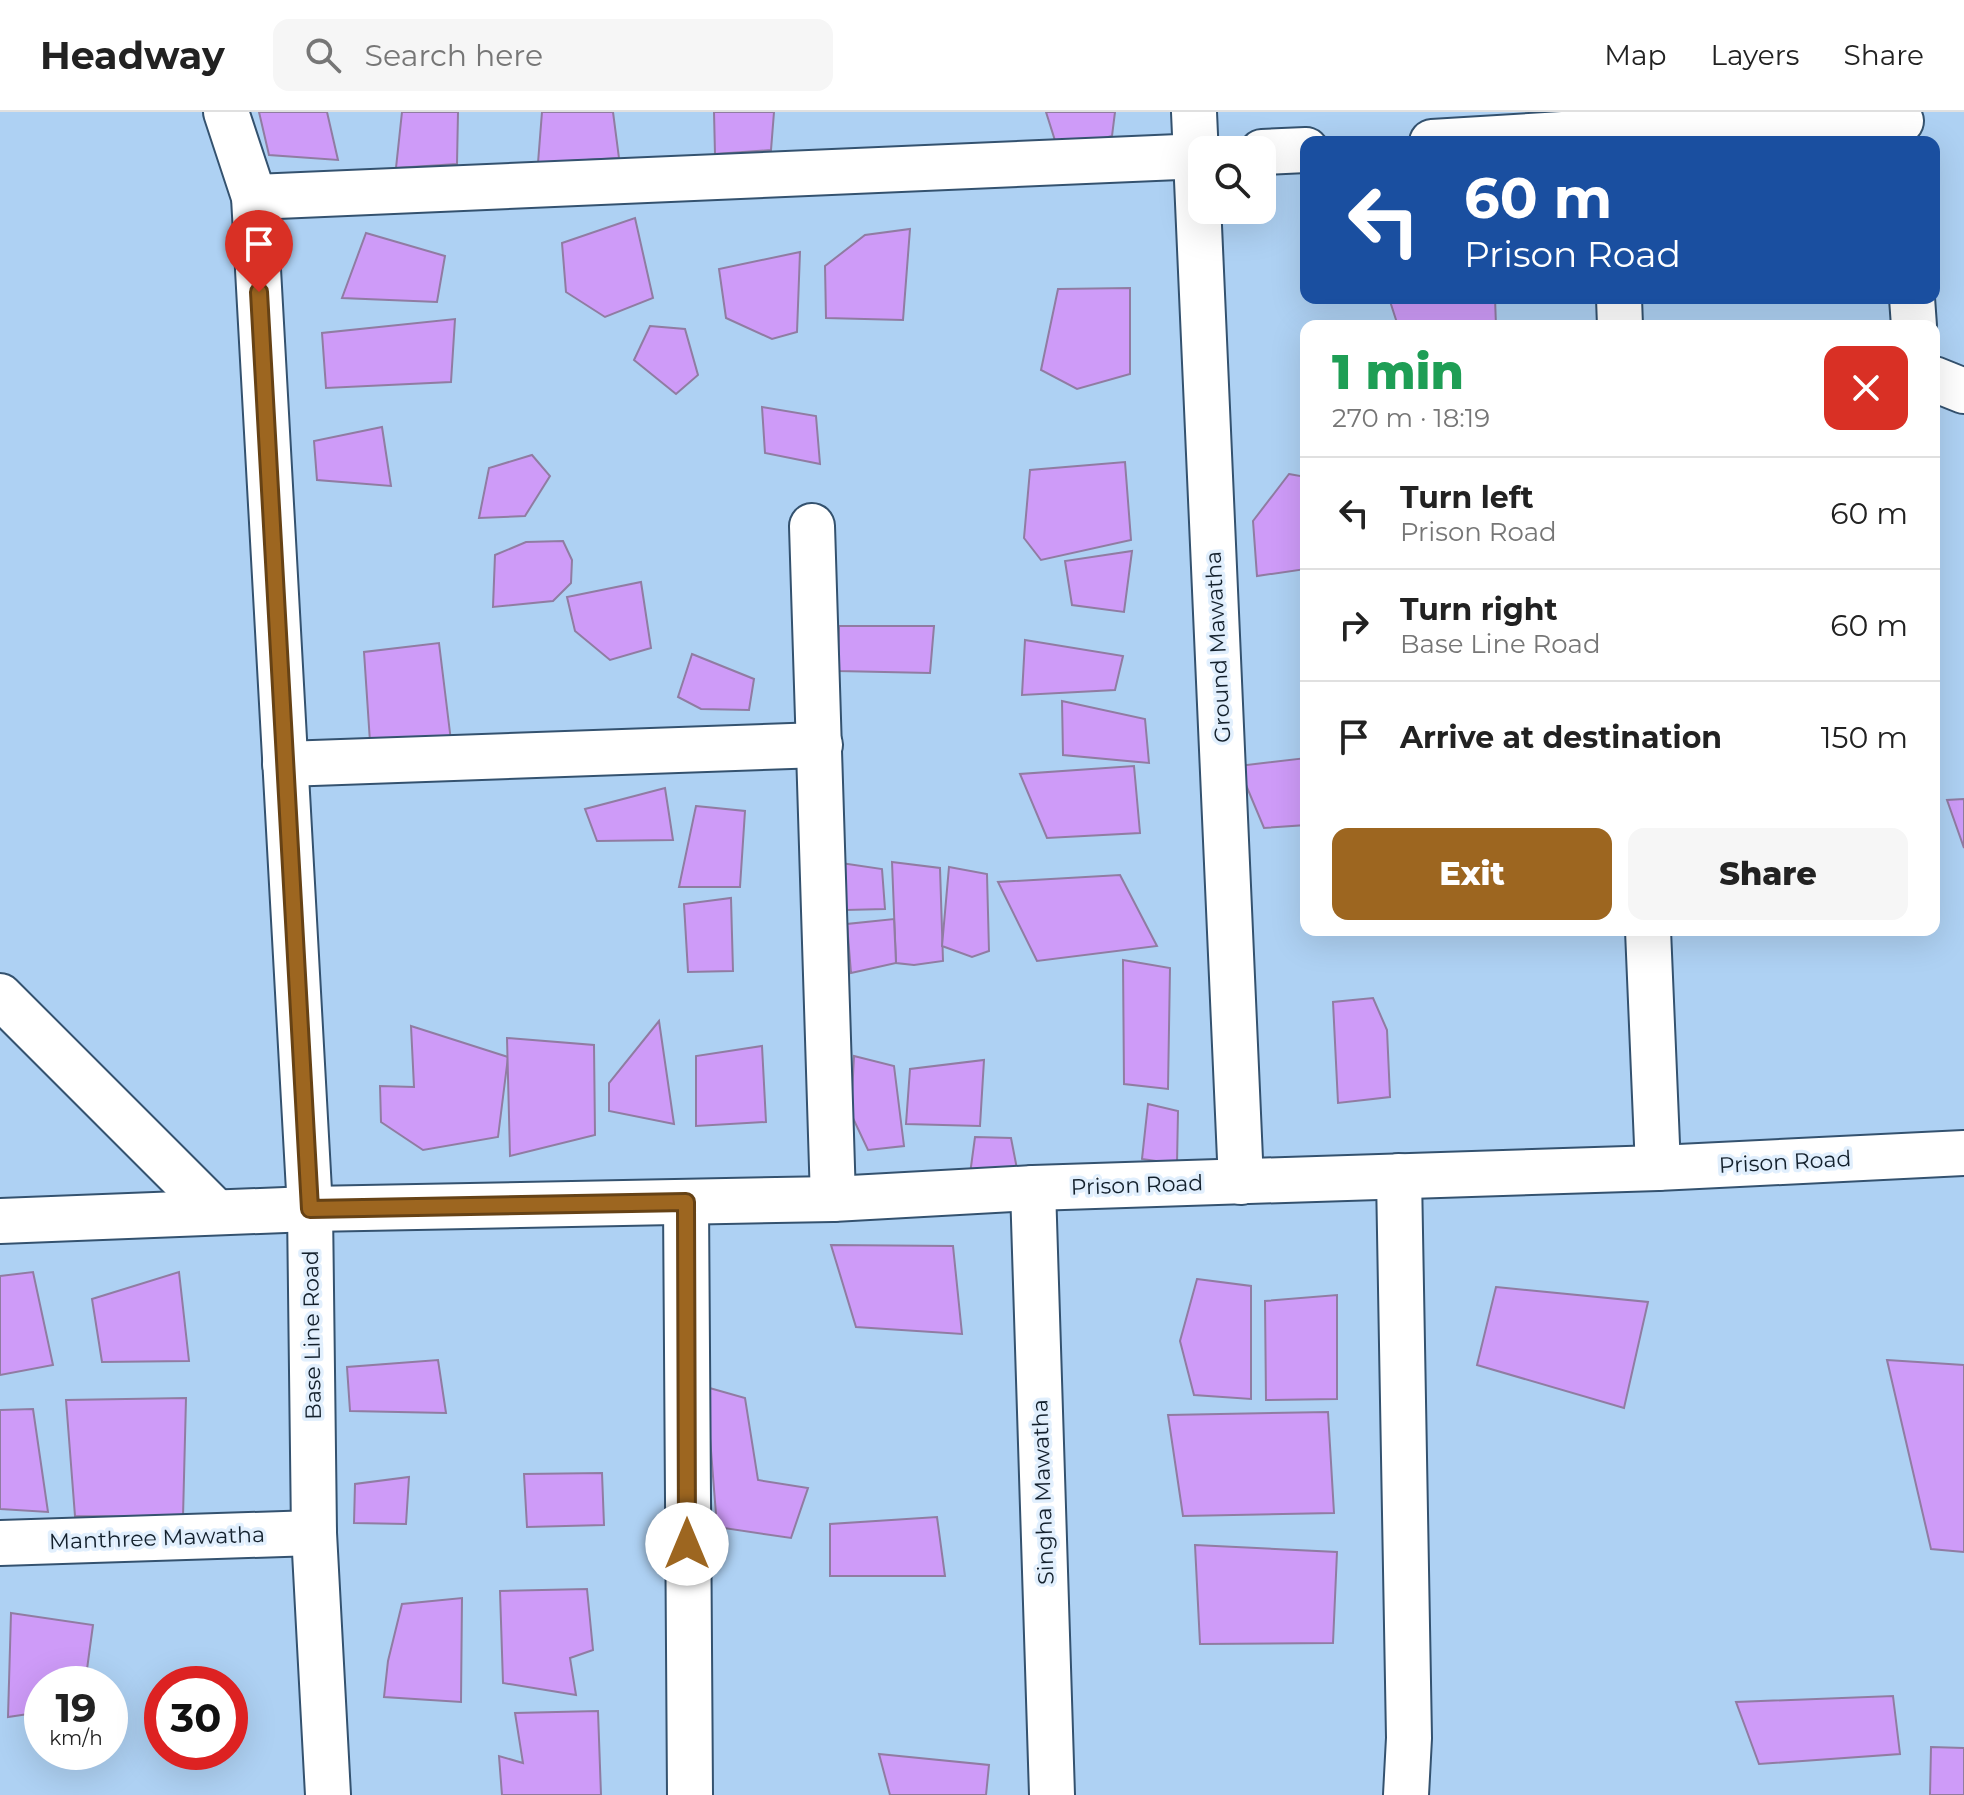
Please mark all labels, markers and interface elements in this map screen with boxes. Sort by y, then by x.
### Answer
search box [273,19,833,91]
text: Headway [40,32,225,79]
icon: search [301,33,345,77]
text: Search here [365,37,543,74]
text: Map [1604,38,1667,72]
text: Layers [1711,38,1800,72]
text: Share [1844,38,1924,72]
map controls [1188,136,1276,224]
button: search [1188,136,1276,224]
text: 60 m [1464,164,1612,232]
icon: left [1332,168,1436,272]
pin [225,210,293,292]
icon: arrive [237,222,281,266]
text: Prison Road [1464,232,1681,276]
text: 1 min [1332,343,1464,401]
button: close [1824,346,1908,430]
text: 270 m · 18:19 [1332,402,1490,434]
text: Turn left [1400,479,1533,516]
icon: left [1332,491,1376,535]
text: 60 m [1830,495,1908,532]
text: Prison Road [1400,516,1557,548]
street label: Ground Mawatha [1199,550,1237,744]
text: Turn right [1400,591,1557,628]
icon: right [1332,603,1376,647]
text: 60 m [1830,607,1908,644]
text: Base Line Road [1400,628,1601,660]
icon: arrive [1332,715,1376,759]
text: Arrive at destination [1400,719,1722,756]
text: 150 m [1821,719,1908,756]
button: Exit [1332,828,1612,920]
button: Share [1628,828,1908,920]
street label: Prison Road [1718,1145,1852,1179]
street label: Prison Road [1070,1169,1204,1201]
street label: Base Line Road [297,1250,327,1420]
street label: Singha Mawatha [1026,1399,1060,1585]
position arrow [645,1502,729,1586]
street label: Manthree Mawatha [49,1521,265,1555]
speed limit sign: 30 [144,1666,248,1770]
text: 19 [55,1683,97,1732]
text: km/h [49,1726,103,1750]

